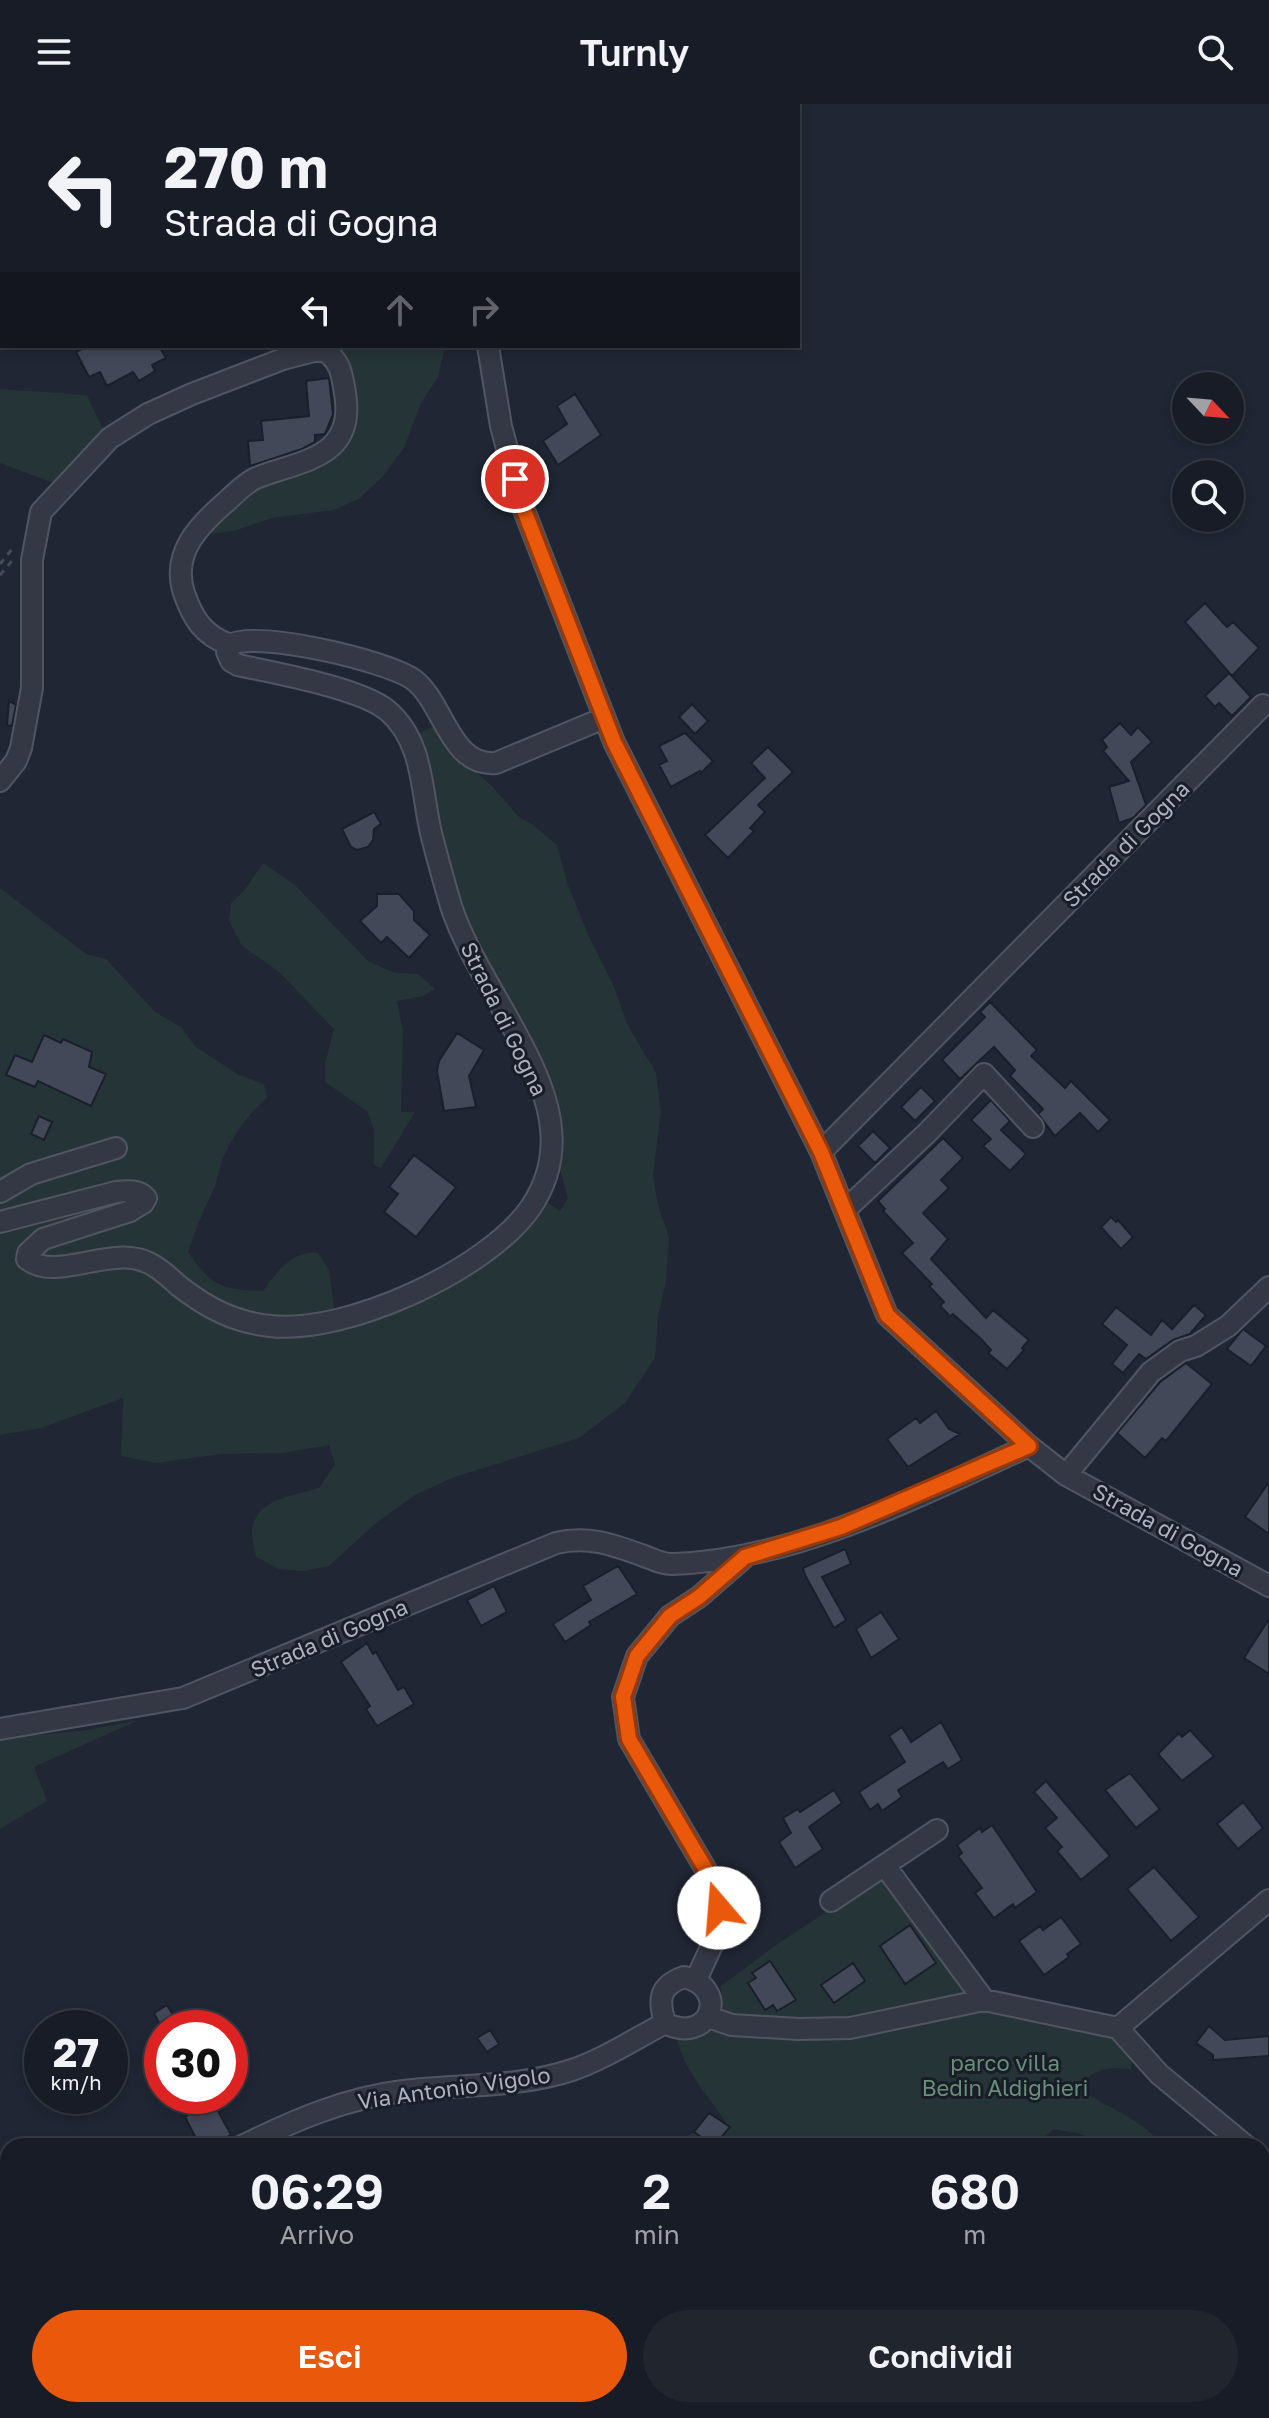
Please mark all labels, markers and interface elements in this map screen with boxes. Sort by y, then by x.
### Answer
icon: menu [32,30,76,74]
icon: search [1193,30,1237,74]
text: Turnly [580,31,689,74]
text: 270 m [164,133,328,200]
icon: left [32,136,136,240]
text: Strada di Gogna [164,201,439,244]
icon: left [294,288,338,332]
icon: ahead [378,288,422,332]
icon: right [462,288,506,332]
north arrow [1172,372,1244,444]
map controls [1172,372,1244,532]
pin [481,445,549,513]
icon: arrive [493,457,537,501]
button: search [1172,460,1244,532]
street label: Strada di Gogna [1057,775,1195,913]
street label: Strada di Gogna [456,937,553,1100]
street label: Strada di Gogna [1088,1477,1248,1582]
street label: Strada di Gogna [246,1592,411,1683]
position arrow [677,1866,761,1950]
speed limit sign: 30 [144,2010,248,2114]
text: 27 [53,2028,99,2076]
park label: parco villa Bedin Aldighieri [922,2049,1088,2101]
street label: Via Antonio Vigolo [356,2061,552,2114]
text: km/h [51,2070,101,2094]
text: 06:29 [250,2162,384,2220]
text: 2 [642,2162,671,2220]
text: 680 [929,2162,1020,2220]
text: Arrivo [280,2219,354,2250]
text: min [634,2219,680,2250]
text: m [963,2219,986,2250]
button: Esci [32,2310,627,2402]
button: Condividi [643,2310,1238,2402]

